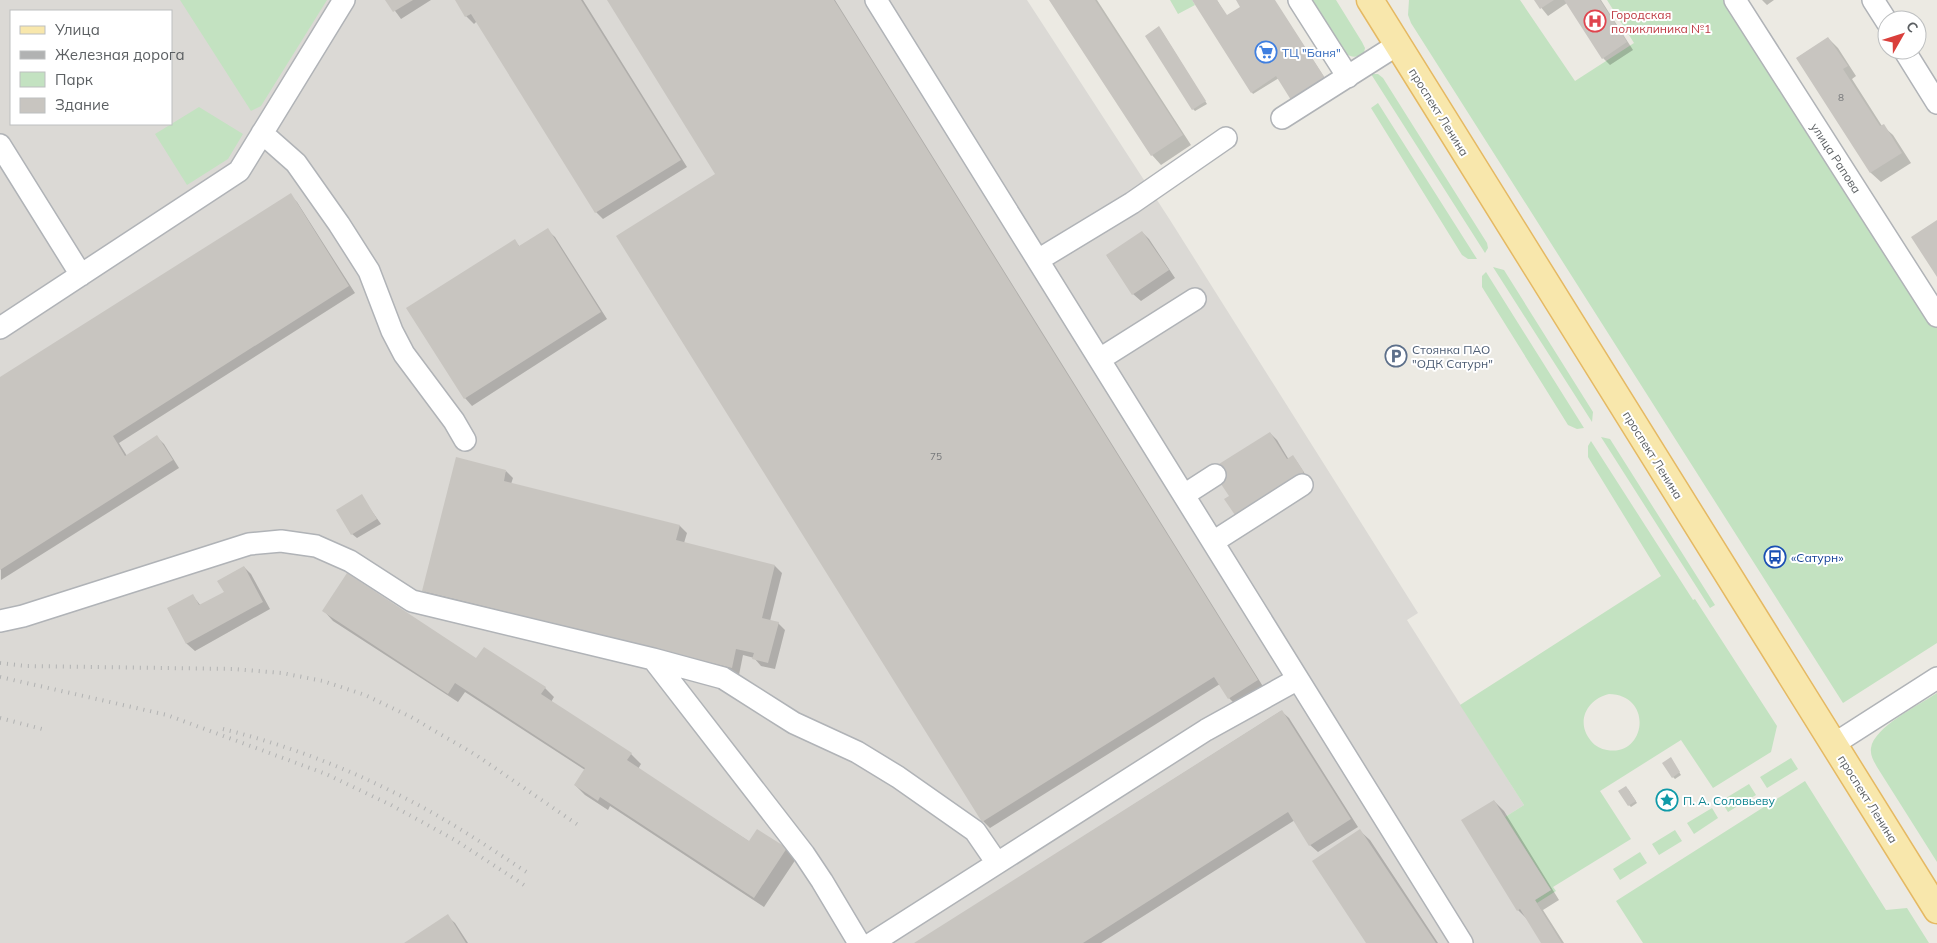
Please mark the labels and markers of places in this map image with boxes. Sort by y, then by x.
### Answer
place label: Городская поликлиника №1 [1611,7,1711,36]
hospital icon: Городская поликлиника №1 [1583,9,1607,33]
supermarket icon: ТЦ "Баня" [1254,40,1278,64]
place label: ТЦ "Баня" [1282,45,1341,60]
place label: Стоянка ПАО "ОДК Сатурн" [1412,342,1493,371]
parking icon: Стоянка ПАО "ОДК Сатурн" [1384,344,1408,368]
bus stop icon: «Сатурн» [1763,545,1787,569]
place label: «Сатурн» [1791,550,1844,565]
place icon: П. А. Соловьеву [1655,788,1679,812]
place label: П. А. Соловьеву [1683,793,1776,808]

